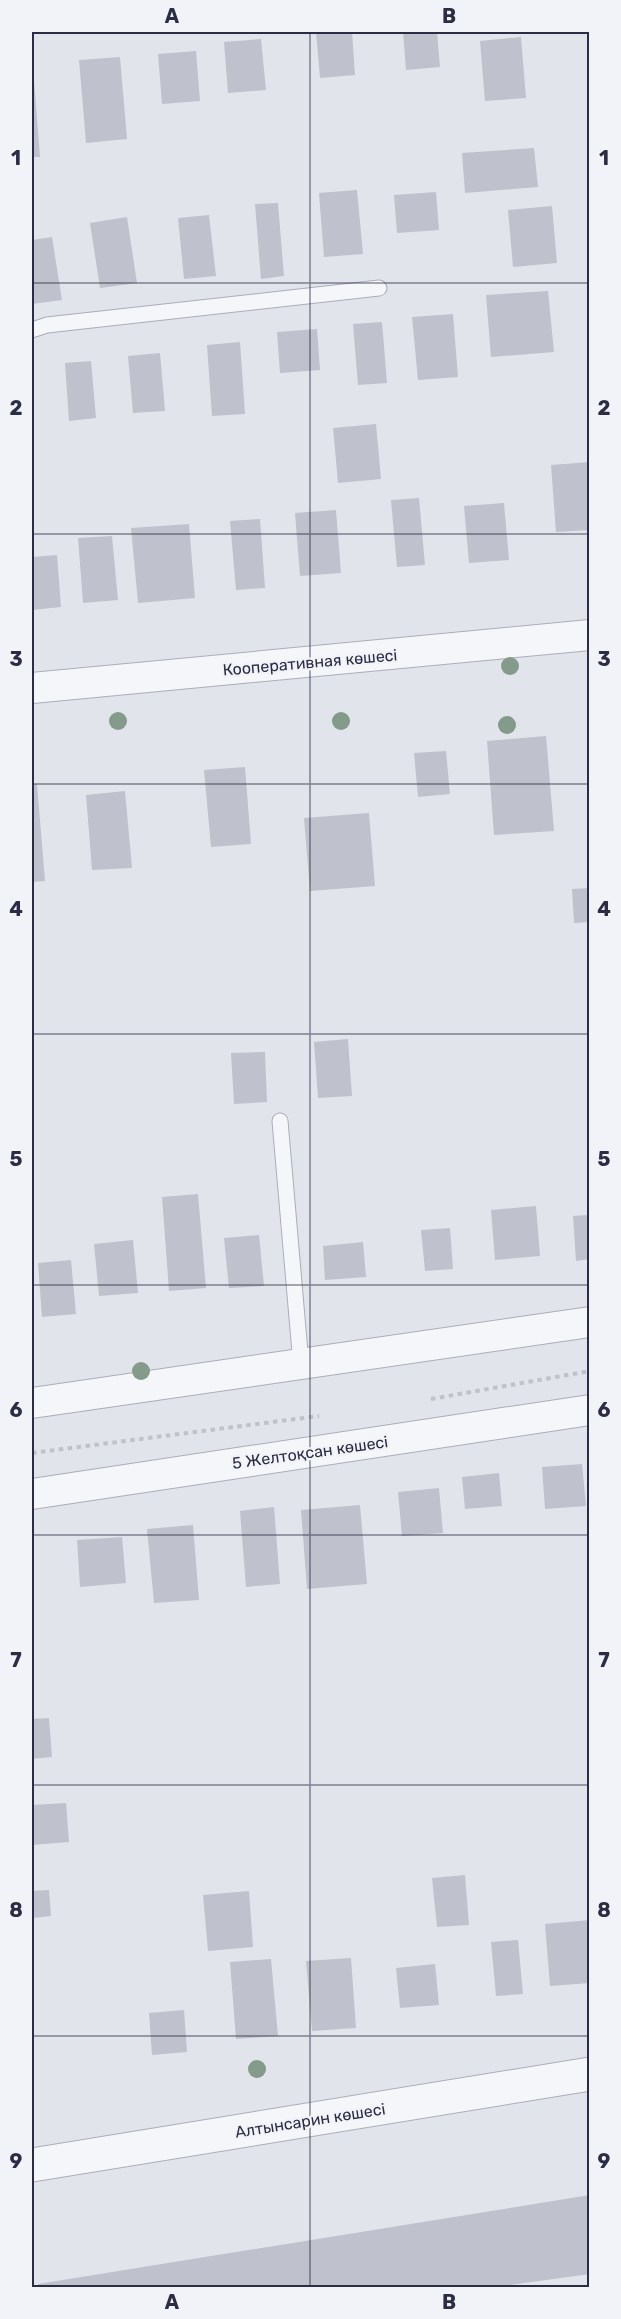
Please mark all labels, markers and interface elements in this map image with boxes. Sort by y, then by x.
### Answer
text: A [165,4,180,28]
text: B [442,4,456,28]
text: 1 [11,146,21,170]
text: 1 [599,146,609,170]
text: 2 [10,396,23,420]
text: 2 [598,396,611,420]
street label: Кооперативная көшесі [222,645,398,680]
text: 3 [9,647,23,671]
text: 3 [597,647,611,671]
text: 4 [9,897,23,921]
text: 4 [597,897,611,921]
text: 5 [10,1147,23,1171]
text: 5 [598,1147,611,1171]
text: 6 [9,1398,23,1422]
text: 6 [597,1398,611,1422]
street label: 5 Желтоқсан көшесі [231,1432,389,1473]
text: 7 [10,1648,22,1672]
text: 7 [598,1648,610,1672]
text: 8 [9,1898,23,1922]
text: 8 [597,1898,611,1922]
street label: Алтынсарин көшесі [234,2099,387,2142]
text: 9 [10,2149,23,2173]
text: 9 [598,2149,611,2173]
text: A [165,2290,180,2314]
text: B [442,2290,456,2314]

